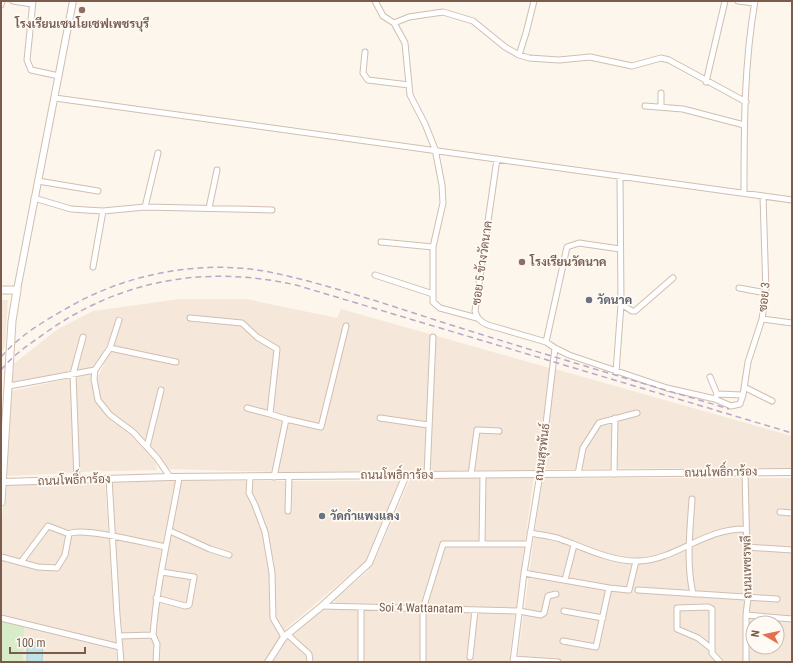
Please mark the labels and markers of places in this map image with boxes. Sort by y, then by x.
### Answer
marker: โรงเรียนเซนโยเซฟเพชรบุรี [77,5,87,15]
place label: โรงเรียนเซนโยเซฟเพชรบุรี [14,16,150,32]
place label: โรงเรียนวัดนาค [529,254,607,269]
marker: โรงเรียนวัดนาค [517,257,527,267]
place label: วัดนาค [597,293,632,307]
marker: วัดนาค [584,295,594,305]
place label: วัดกำแพงแลง [330,509,400,523]
marker: วัดกำแพงแลง [317,511,327,521]

